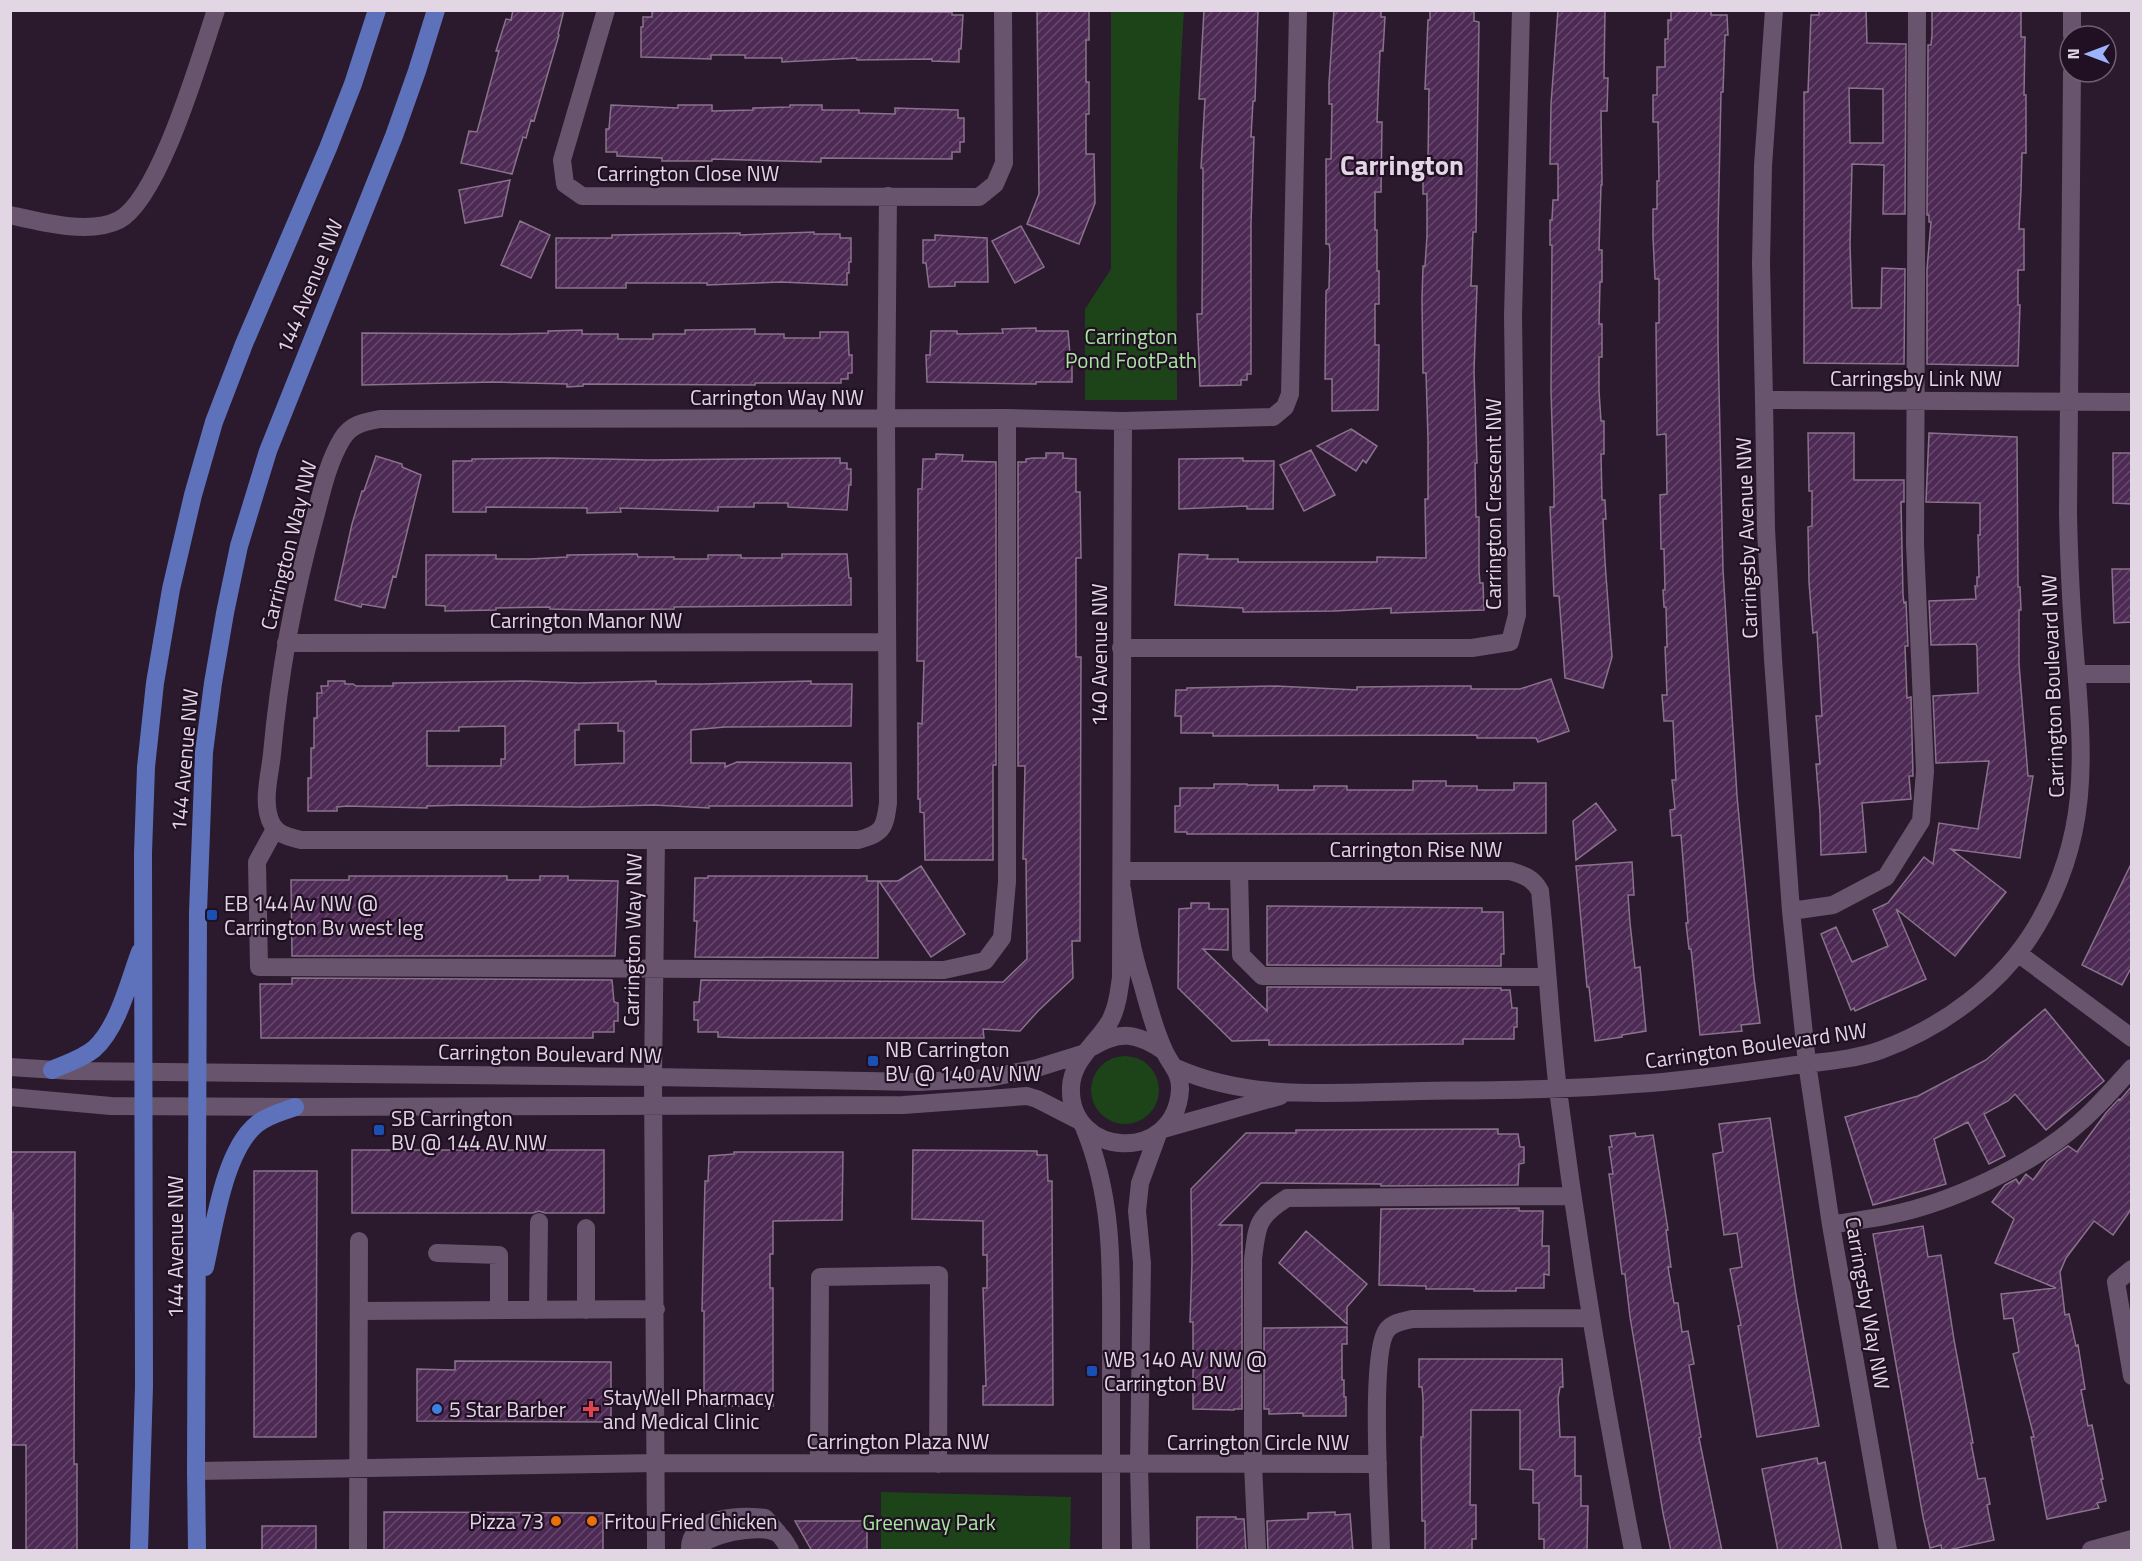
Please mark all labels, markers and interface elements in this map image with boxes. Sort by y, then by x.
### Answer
north arrow [2058,24,2118,84]
text: N [2061,48,2085,60]
district label: Carrington [1340,144,1464,185]
street label: Carrington Close NW [597,157,779,189]
street label: 144 Avenue NW [267,214,351,358]
park label: Carrington Pond FootPath [1065,320,1197,376]
street label: Carringsby Link NW [1830,362,2002,394]
street label: Carrington Way NW [690,381,864,413]
street label: Carrington Crescent NW [1477,398,1509,610]
street label: Carringsby Avenue NW [1726,437,1766,639]
street label: Carrington Way NW [251,457,325,633]
street label: Carrington Boulevard NW [2032,574,2072,798]
street label: 140 Avenue NW [1083,583,1115,727]
street label: Carrington Manor NW [490,604,682,636]
street label: 144 Avenue NW [162,687,206,833]
street label: Carrington Rise NW [1330,833,1502,865]
street label: Carrington Way NW [614,853,650,1027]
place label: EB 144 Av NW @ Carrington Bv west leg [224,887,424,943]
marker: EB 144 Av NW @ Carrington Bv west leg [205,908,219,922]
street label: Carrington Boulevard NW [1643,1014,1869,1076]
place label: NB Carrington BV @ 140 AV NW [885,1033,1041,1089]
street label: Carrington Boulevard NW [438,1035,662,1071]
marker: NB Carrington BV @ 140 AV NW [866,1054,880,1068]
place label: SB Carrington BV @ 144 AV NW [391,1102,547,1158]
marker: SB Carrington BV @ 144 AV NW [372,1123,386,1137]
street label: 144 Avenue NW [159,1175,191,1319]
street label: Carringsby Way NW [1837,1214,1899,1392]
place label: WB 140 AV NW @ Carrington BV [1104,1343,1267,1399]
marker: WB 140 AV NW @ Carrington BV [1085,1364,1099,1378]
place label: StayWell Pharmacy and Medical Clinic [603,1381,774,1437]
place label: 5 Star Barber [449,1393,566,1425]
marker: 5 Star Barber [430,1402,444,1416]
marker: StayWell Pharmacy and Medical Clinic [584,1402,598,1416]
street label: Carrington Plaza NW [807,1425,989,1457]
street label: Carrington Circle NW [1167,1426,1349,1458]
place label: Pizza 73 [469,1505,544,1537]
place label: Fritou Fried Chicken [604,1505,778,1537]
park label: Greenway Park [862,1506,996,1538]
marker: Pizza 73 [549,1514,563,1528]
marker: Fritou Fried Chicken [585,1514,599,1528]

